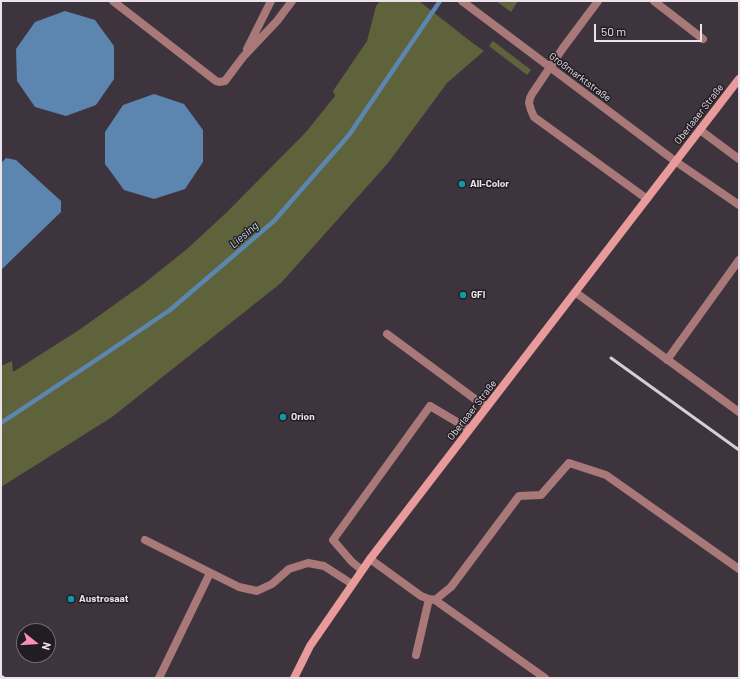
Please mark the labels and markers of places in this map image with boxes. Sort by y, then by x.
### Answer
place label: All-Color [470,178,509,190]
marker: All-Color [457,179,467,189]
place label: GFI [471,289,485,301]
marker: GFI [458,290,468,300]
place label: Orion [291,411,315,423]
marker: Orion [278,412,288,422]
place label: Austrosaat [79,593,129,605]
marker: Austrosaat [66,594,76,604]

